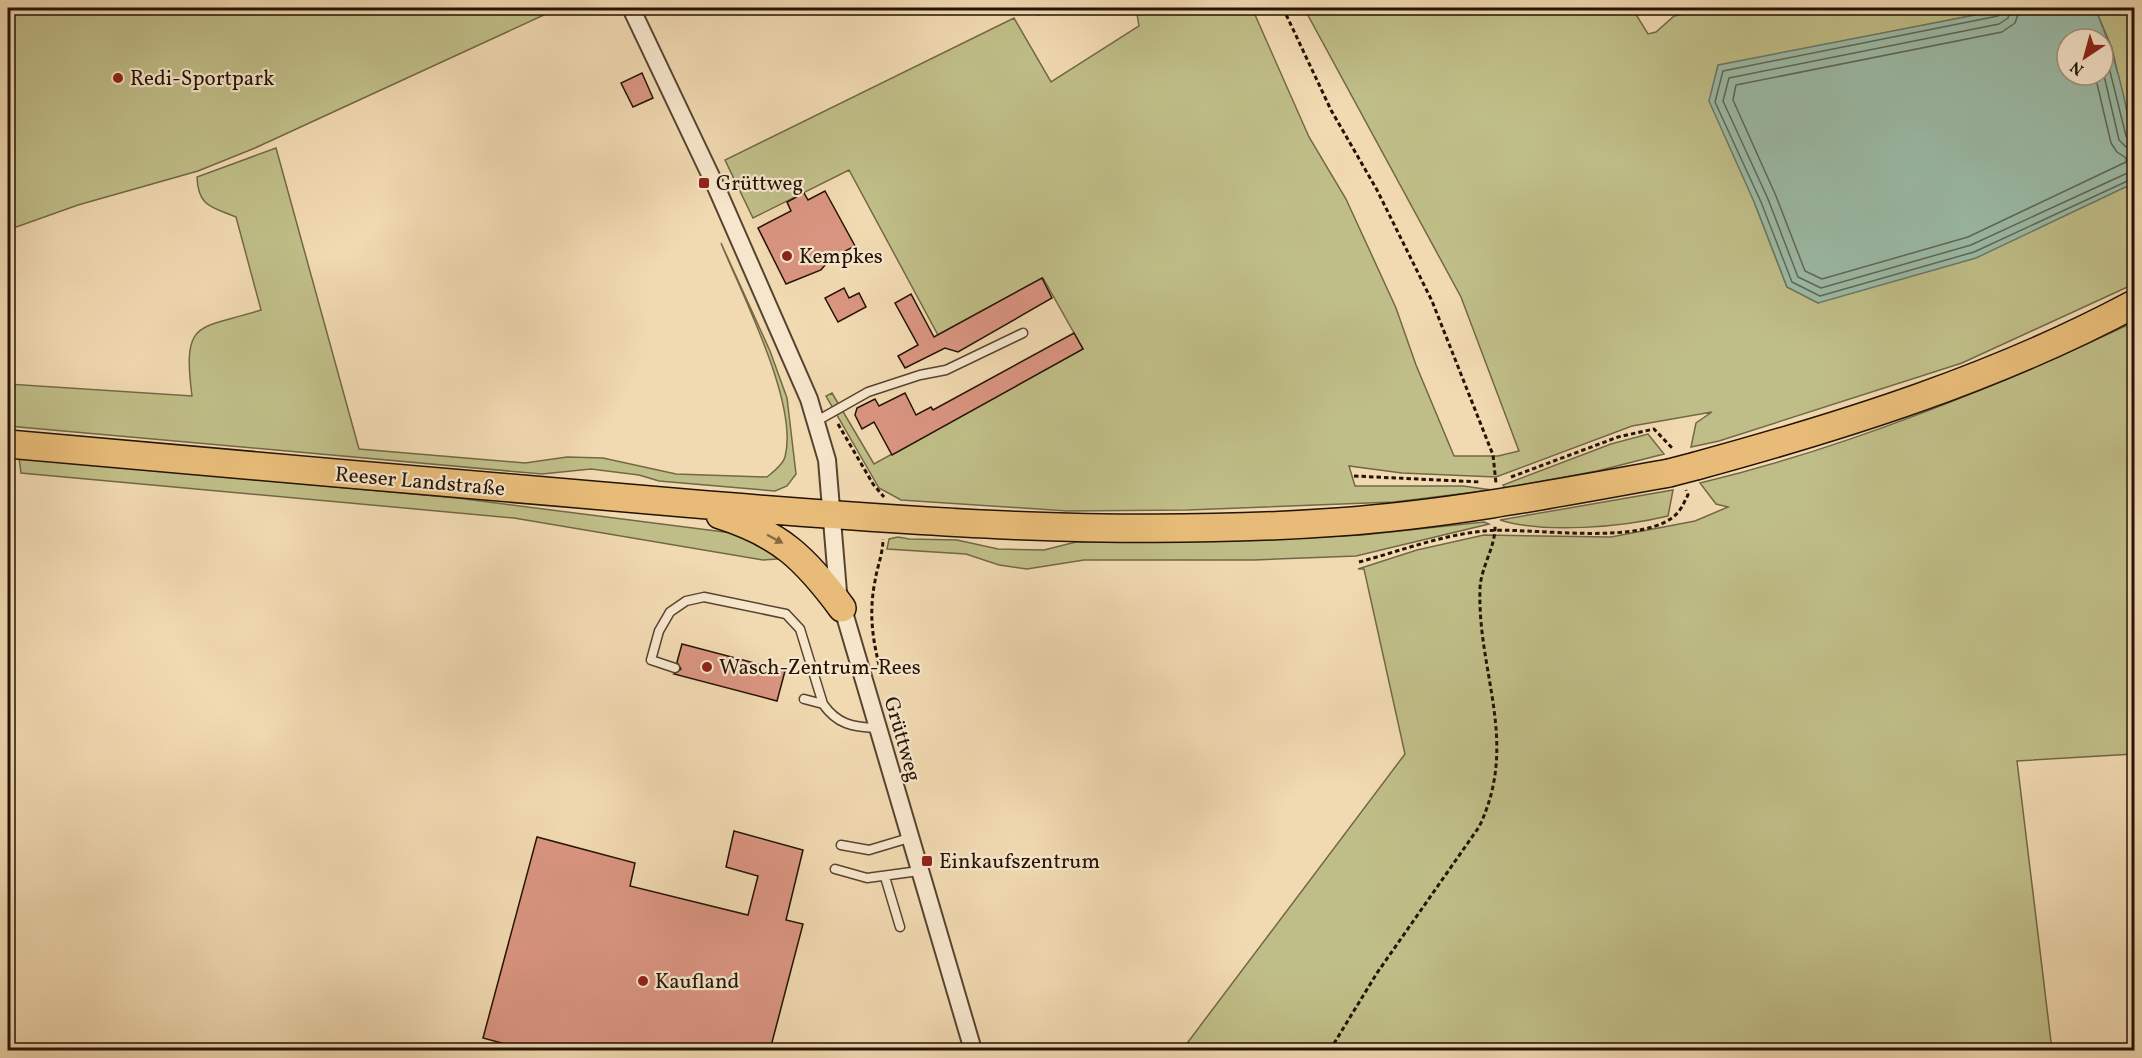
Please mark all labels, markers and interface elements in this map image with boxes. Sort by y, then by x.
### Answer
north arrow [2055,27,2115,87]
text: N [2066,55,2089,80]
place label: Redi-Sportpark [130,65,275,94]
marker: Redi-Sportpark [111,71,125,85]
place label: Grüttweg [716,170,803,199]
marker: Grüttweg [697,176,711,190]
place label: Kempkes [799,243,883,272]
marker: Kempkes [780,249,794,263]
street label: Reeser Landstraße [334,461,506,504]
one-way arrow [766,534,783,544]
place label: Wasch-Zentrum-Rees [719,654,921,683]
marker: Wasch-Zentrum-Rees [700,660,714,674]
street label: Grüttweg [876,693,928,785]
place label: Einkaufszentrum [939,848,1100,877]
marker: Einkaufszentrum [920,854,934,868]
place label: Kaufland [655,968,739,997]
marker: Kaufland [636,974,650,988]

